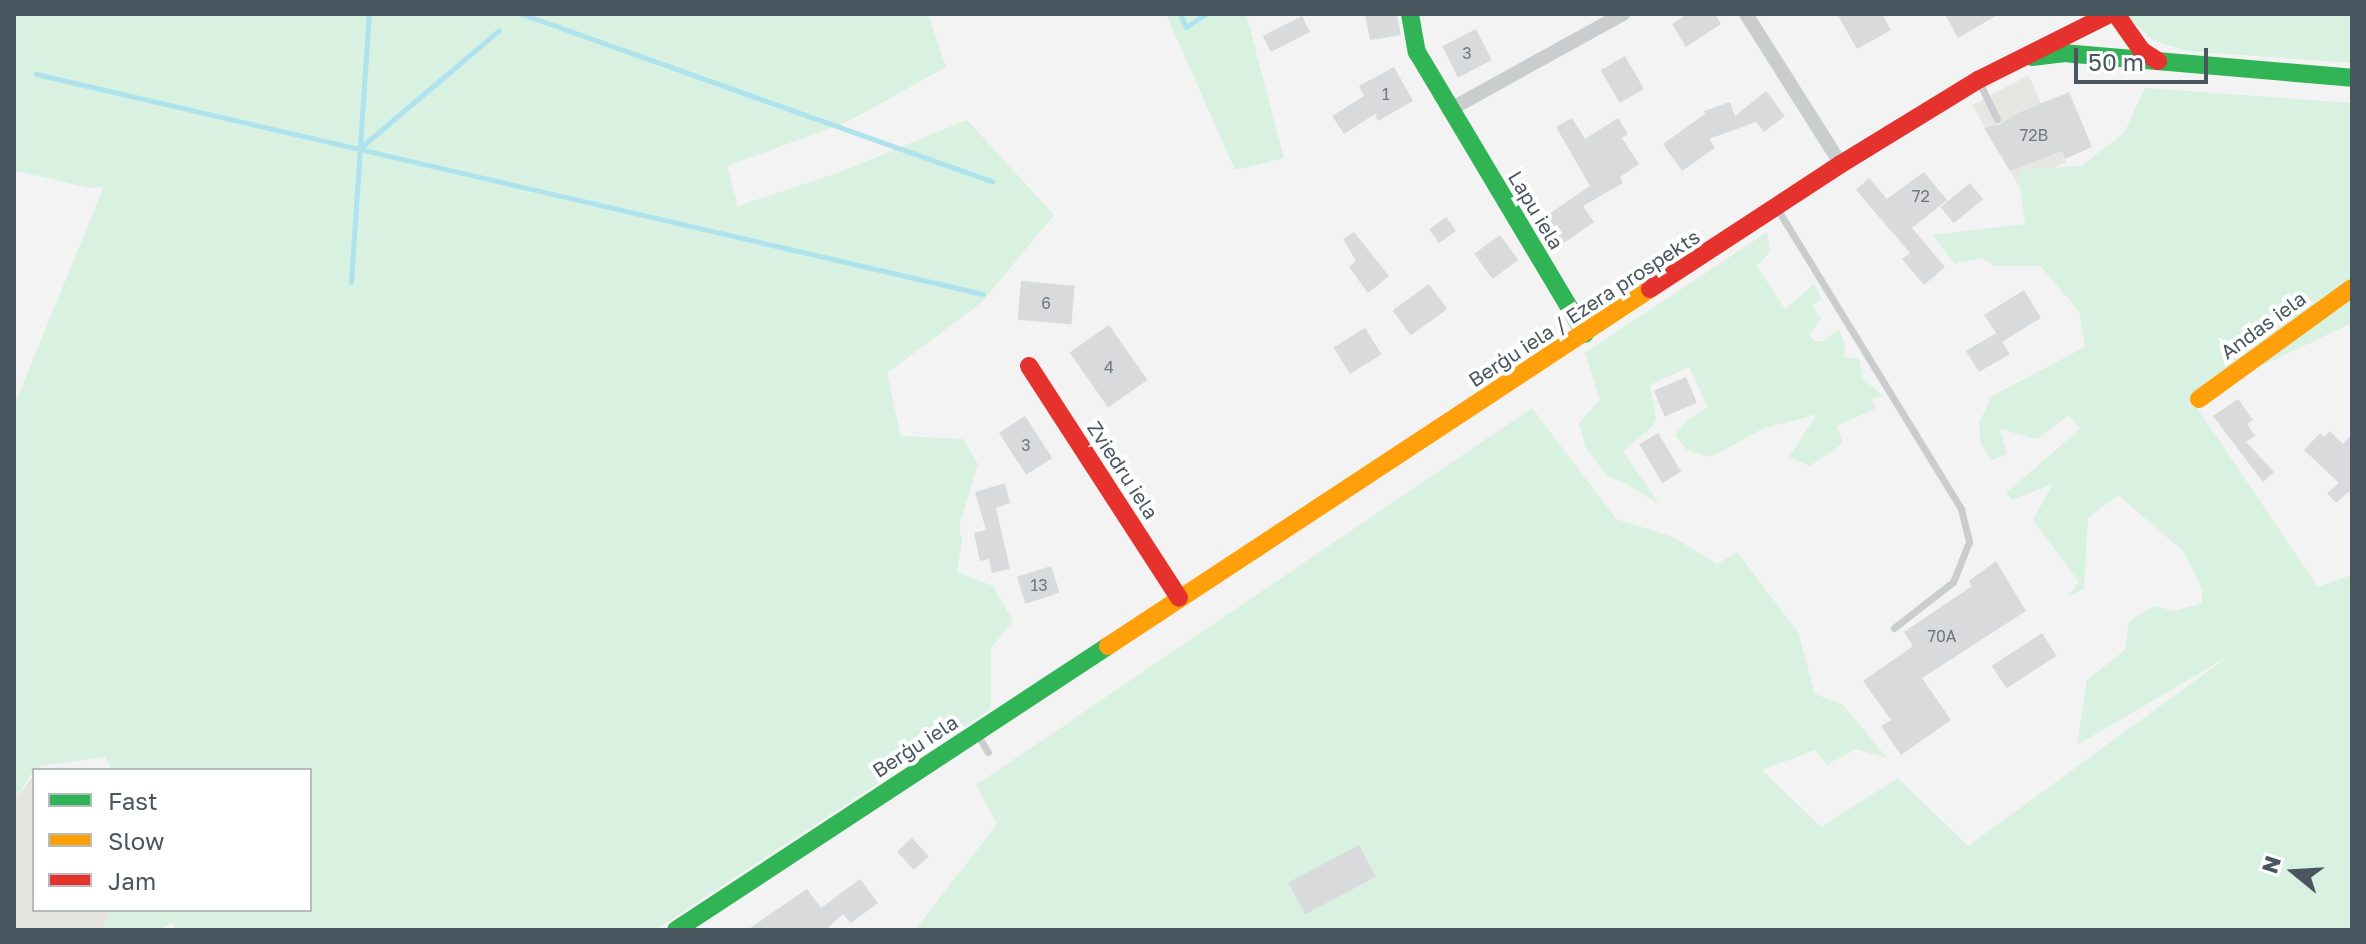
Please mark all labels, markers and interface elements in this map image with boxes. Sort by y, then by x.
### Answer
scale bar [2078,32,2212,82]
house number: 3 [1462,43,1472,63]
text: 50 m [2088,47,2144,76]
house number: 1 [1382,84,1390,104]
house number: 72B [2020,125,2048,145]
street label: Lapu iela [1503,167,1569,253]
house number: 72 [1912,186,1930,206]
street label: Berģu iela / Ezera prospekts [1464,224,1704,392]
street label: Andas iela [2216,286,2310,364]
house number: 6 [1041,293,1051,313]
house number: 4 [1104,357,1114,377]
street label: Zviedru iela [1083,417,1163,523]
house number: 3 [1021,435,1031,455]
house number: 13 [1030,575,1048,595]
house number: 70A [1927,626,1957,646]
street label: Berģu iela [868,710,962,782]
legend [32,768,312,912]
text: Fast [108,786,158,815]
text: Slow [108,826,164,855]
north arrow [2254,832,2334,912]
text: N [2255,852,2286,877]
text: Jam [108,866,156,895]

